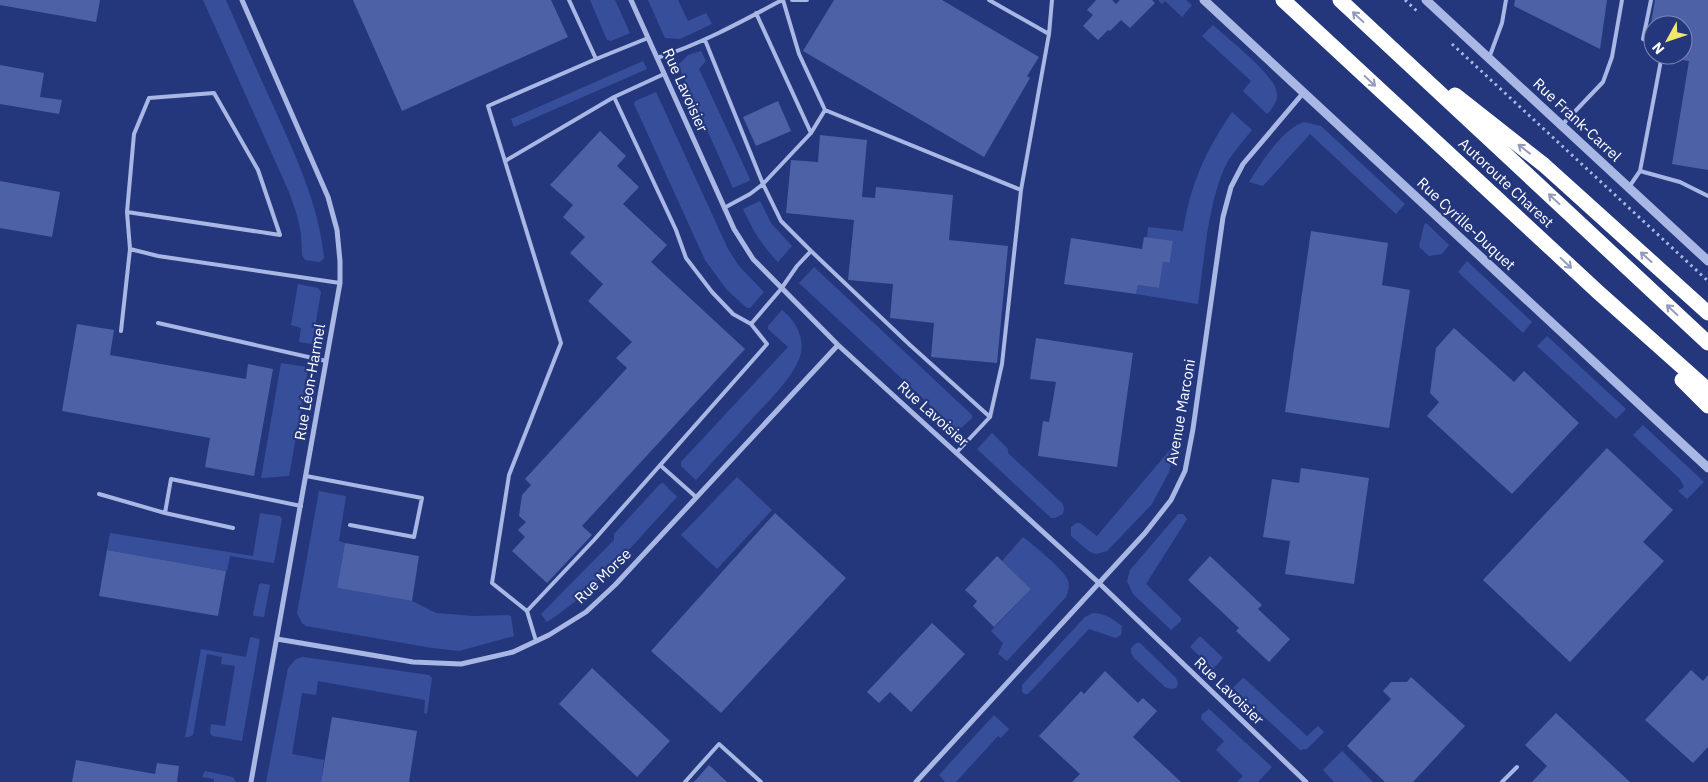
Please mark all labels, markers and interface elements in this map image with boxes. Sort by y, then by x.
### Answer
one-way arrow [1352,11,1364,23]
north arrow [1643,15,1693,65]
text: N [1648,39,1668,58]
street label: Rue Lavoisier [659,45,713,135]
street label: Rue Frank-Carrel [1529,74,1626,165]
one-way arrow [1364,75,1377,87]
street label: Autoroute Charest [1455,134,1558,232]
one-way arrow [1518,144,1531,155]
street label: Rue Cyrille-Duquet [1413,173,1520,274]
one-way arrow [1547,193,1560,205]
one-way arrow [1639,251,1652,262]
one-way arrow [1560,257,1573,269]
one-way arrow [1666,304,1679,316]
street label: Rue Léon-Harmel [290,322,329,442]
street label: Avenue Marconi [1162,357,1199,466]
street label: Rue Lavoisier [894,377,973,451]
street label: Rue Morse [570,544,635,607]
street label: Rue Lavoisier [1191,653,1268,729]

